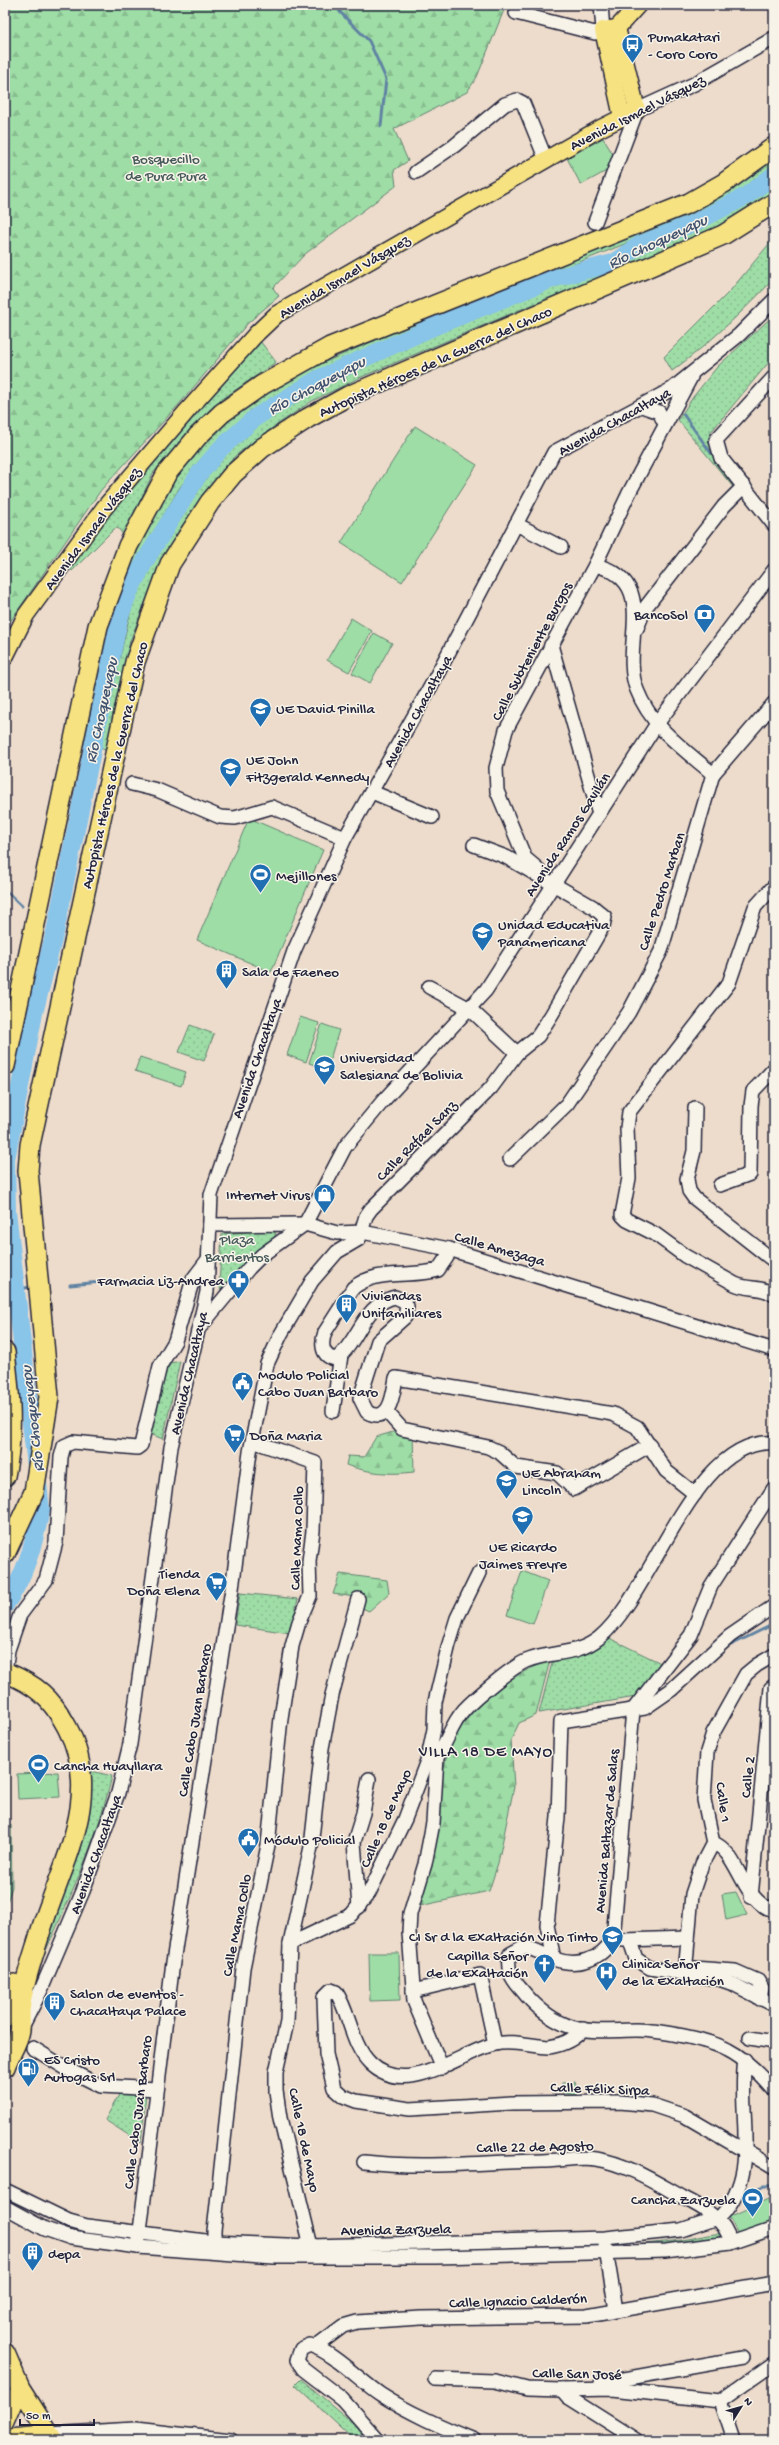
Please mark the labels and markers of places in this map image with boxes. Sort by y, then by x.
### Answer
place label: Pumakatari - Coro Coro [647,29,720,64]
bus stop icon: Pumakatari - Coro Coro [620,32,646,65]
bank icon: BancoSol [691,601,717,634]
place label: BancoSol [633,607,688,625]
school or university icon: UE David Pinilla [247,695,273,728]
place label: UE David Pinilla [276,701,375,719]
place label: UE John Fitzgerald Kennedy [245,752,370,787]
school or university icon: UE John Fitzgerald Kennedy [218,755,244,788]
sports icon: Mejillones [247,862,273,895]
place label: Mejillones [276,868,337,886]
place label: Unidad Educativa Panamericana [497,917,610,952]
school or university icon: Unidad Educativa Panamericana [470,920,496,953]
building icon: Sala de Faeneo [213,958,239,991]
place label: Sala de Faeneo [242,964,339,982]
place label: Universidad Salesiana de Bolivia [340,1050,463,1085]
school or university icon: Universidad Salesiana de Bolivia [311,1053,337,1086]
shop icon: Internet Virus [312,1181,338,1214]
place label: Internet Virus [226,1187,310,1205]
pharmacy icon: Farmacia Liz-Andrea [226,1267,252,1300]
place label: Farmacia Liz-Andrea [96,1273,225,1291]
place label: Viviendas Unifamiliares [361,1288,442,1323]
building icon: Viviendas Unifamiliares [334,1291,360,1324]
place label: Modulo Policial Cabo Juan Barbaro [258,1367,379,1402]
public building icon: Modulo Policial Cabo Juan Barbaro [230,1370,256,1403]
supermarket icon: Doña Maria [222,1422,248,1455]
place label: Doña Maria [249,1428,323,1446]
place label: UE Abraham Lincoln [522,1465,601,1500]
school or university icon: UE Abraham Lincoln [493,1468,519,1501]
school or university icon: UE Ricardo Jaimes Freyre [510,1504,536,1537]
place label: UE Ricardo Jaimes Freyre [479,1539,567,1574]
place label: Tienda Doña Elena [127,1566,201,1601]
supermarket icon: Tienda Doña Elena [203,1569,229,1602]
sports icon: Cancha Huayllara [25,1752,51,1785]
place label: Cancha Huayllara [54,1758,163,1776]
public building icon: Módulo Policial [235,1826,261,1859]
place label: Módulo Policial [264,1832,355,1850]
school or university icon: CI Sr d la Exaltación Vino Tinto [600,1923,626,1956]
place label: CI Sr d la Exaltación Vino Tinto [409,1929,598,1947]
place label: Capilla Señor de la Exaltación [426,1948,530,1983]
church icon: Capilla Señor de la Exaltación [531,1951,557,1984]
place label: Clinica Señor de la Exaltación [622,1956,724,1991]
hospital icon: Clinica Señor de la Exaltación [594,1959,620,1992]
place label: Salon de eventos - Chacaltaya Palace [70,1986,186,2021]
building icon: Salon de eventos - Chacaltaya Palace [42,1989,68,2022]
place label: ES Cristo Autogas Srl [44,2052,115,2087]
fuel station icon: ES Cristo Autogas Srl [16,2055,42,2088]
sports icon: Cancha Zarzuela [739,2186,765,2219]
place label: Cancha Zarzuela [631,2192,737,2210]
building icon: depa [20,2240,46,2273]
place label: depa [48,2246,81,2264]

